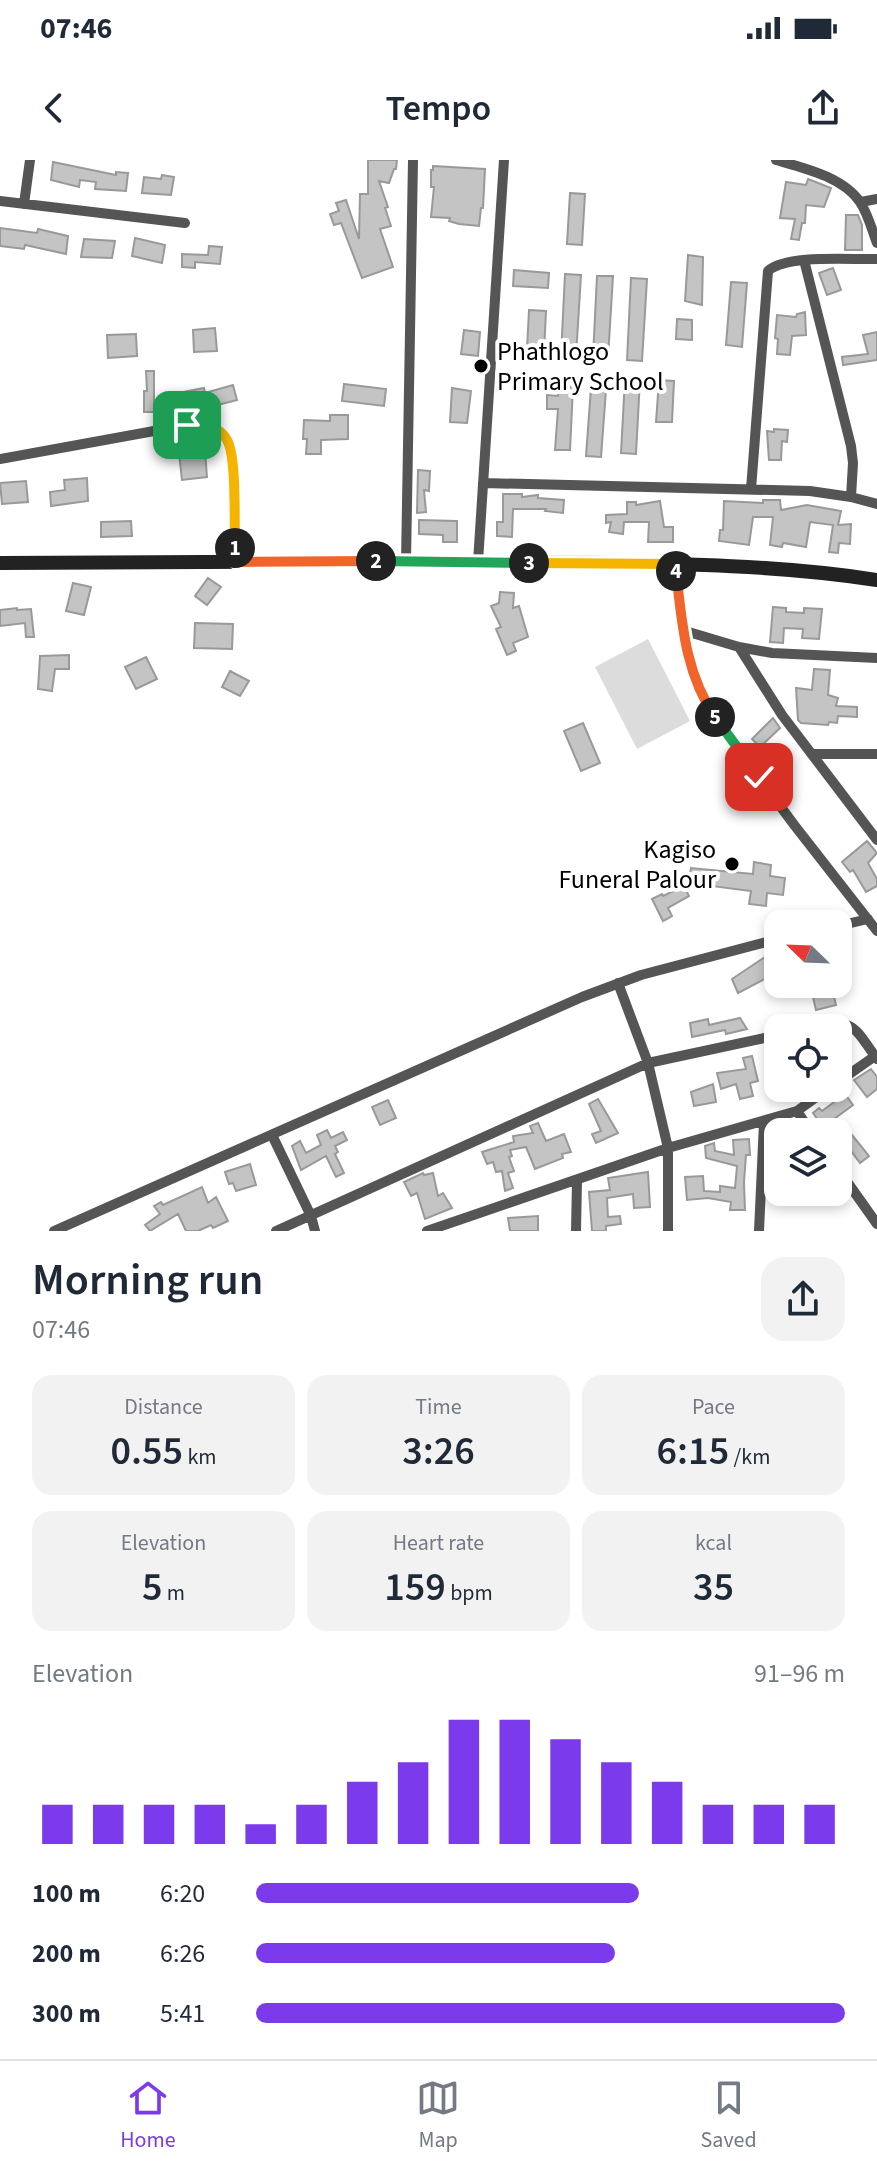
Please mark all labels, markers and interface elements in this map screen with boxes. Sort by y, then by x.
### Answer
text: 07:46 [40,7,112,50]
text: Tempo [386,83,491,134]
icon: back [32,86,76,130]
icon: share [801,86,845,130]
place label: Phathlogo Primary School [497,333,664,400]
marker: Phathlogo Primary School [472,357,490,375]
pin [153,391,221,459]
icon: arrive [165,403,209,447]
pin: 1 [215,528,255,568]
text: 1 [229,532,241,564]
pin: 2 [356,541,396,581]
pin: 3 [509,543,549,583]
text: 2 [370,545,382,577]
text: 3 [523,547,535,579]
pin: 4 [656,551,696,591]
text: 4 [670,555,682,587]
pin: 5 [695,697,735,737]
text: 5 [709,701,721,733]
pin [725,743,793,811]
icon: check [737,755,781,799]
place label: Kagiso Funeral Palour [558,831,717,898]
marker: Kagiso Funeral Palour [723,855,741,873]
north arrow [764,910,852,998]
map controls [764,910,852,1206]
button: locate [764,1014,852,1102]
button: layers [764,1118,852,1206]
text: Morning run [32,1249,263,1312]
button: share [761,1257,845,1341]
text: 07:46 [32,1311,90,1348]
text: Distance [124,1391,203,1423]
text: Time [415,1391,462,1423]
text: Pace [692,1391,735,1423]
text: 0.55 [110,1423,183,1480]
text: 3:26 [402,1423,475,1480]
text: 6:15 [657,1423,729,1480]
text: km [183,1441,217,1473]
text: /km [729,1441,770,1473]
text: Elevation [121,1527,206,1559]
text: Heart rate [393,1527,484,1559]
text: kcal [695,1527,732,1559]
text: 5 [142,1559,162,1616]
text: 159 [384,1559,446,1616]
text: 35 [693,1559,734,1616]
text: m [162,1577,185,1609]
text: bpm [446,1577,493,1609]
text: Elevation [32,1655,133,1692]
text: 91–96 m [754,1655,845,1692]
text: 100 m [32,1875,101,1912]
text: 6:20 [160,1875,205,1912]
text: 200 m [32,1935,101,1972]
text: 6:26 [160,1935,205,1972]
text: 300 m [32,1995,101,2032]
text: 5:41 [160,1995,205,2032]
tab: Home [120,2076,176,2156]
tab: Map [416,2076,460,2156]
tab: Saved [701,2076,757,2156]

